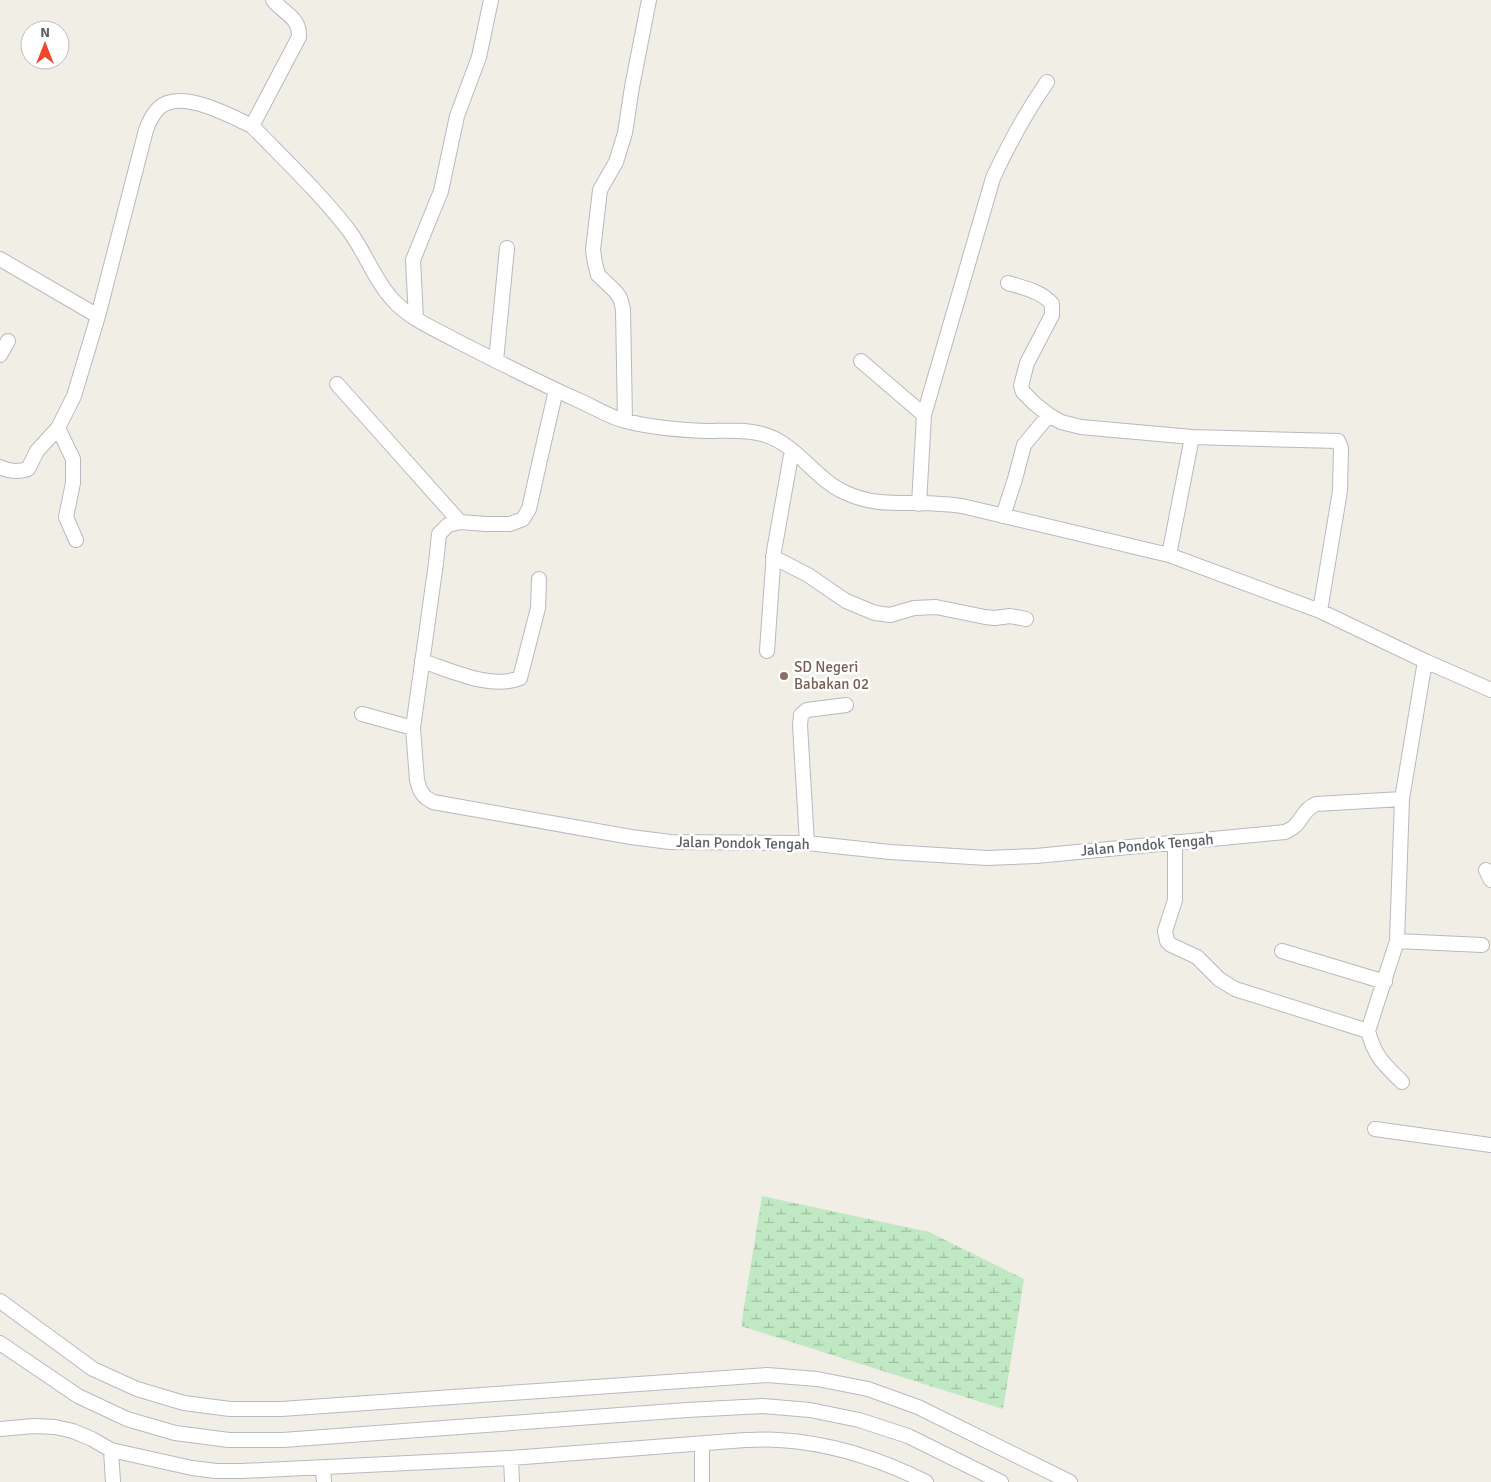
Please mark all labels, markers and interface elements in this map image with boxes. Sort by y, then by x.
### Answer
north arrow [20,20,70,70]
text: N [40,24,50,41]
place label: SD Negeri Babakan 02 [794,658,869,693]
marker: SD Negeri Babakan 02 [778,670,790,682]
street label: Jalan Pondok Tengah [1080,830,1214,860]
street label: Jalan Pondok Tengah [676,833,810,853]

